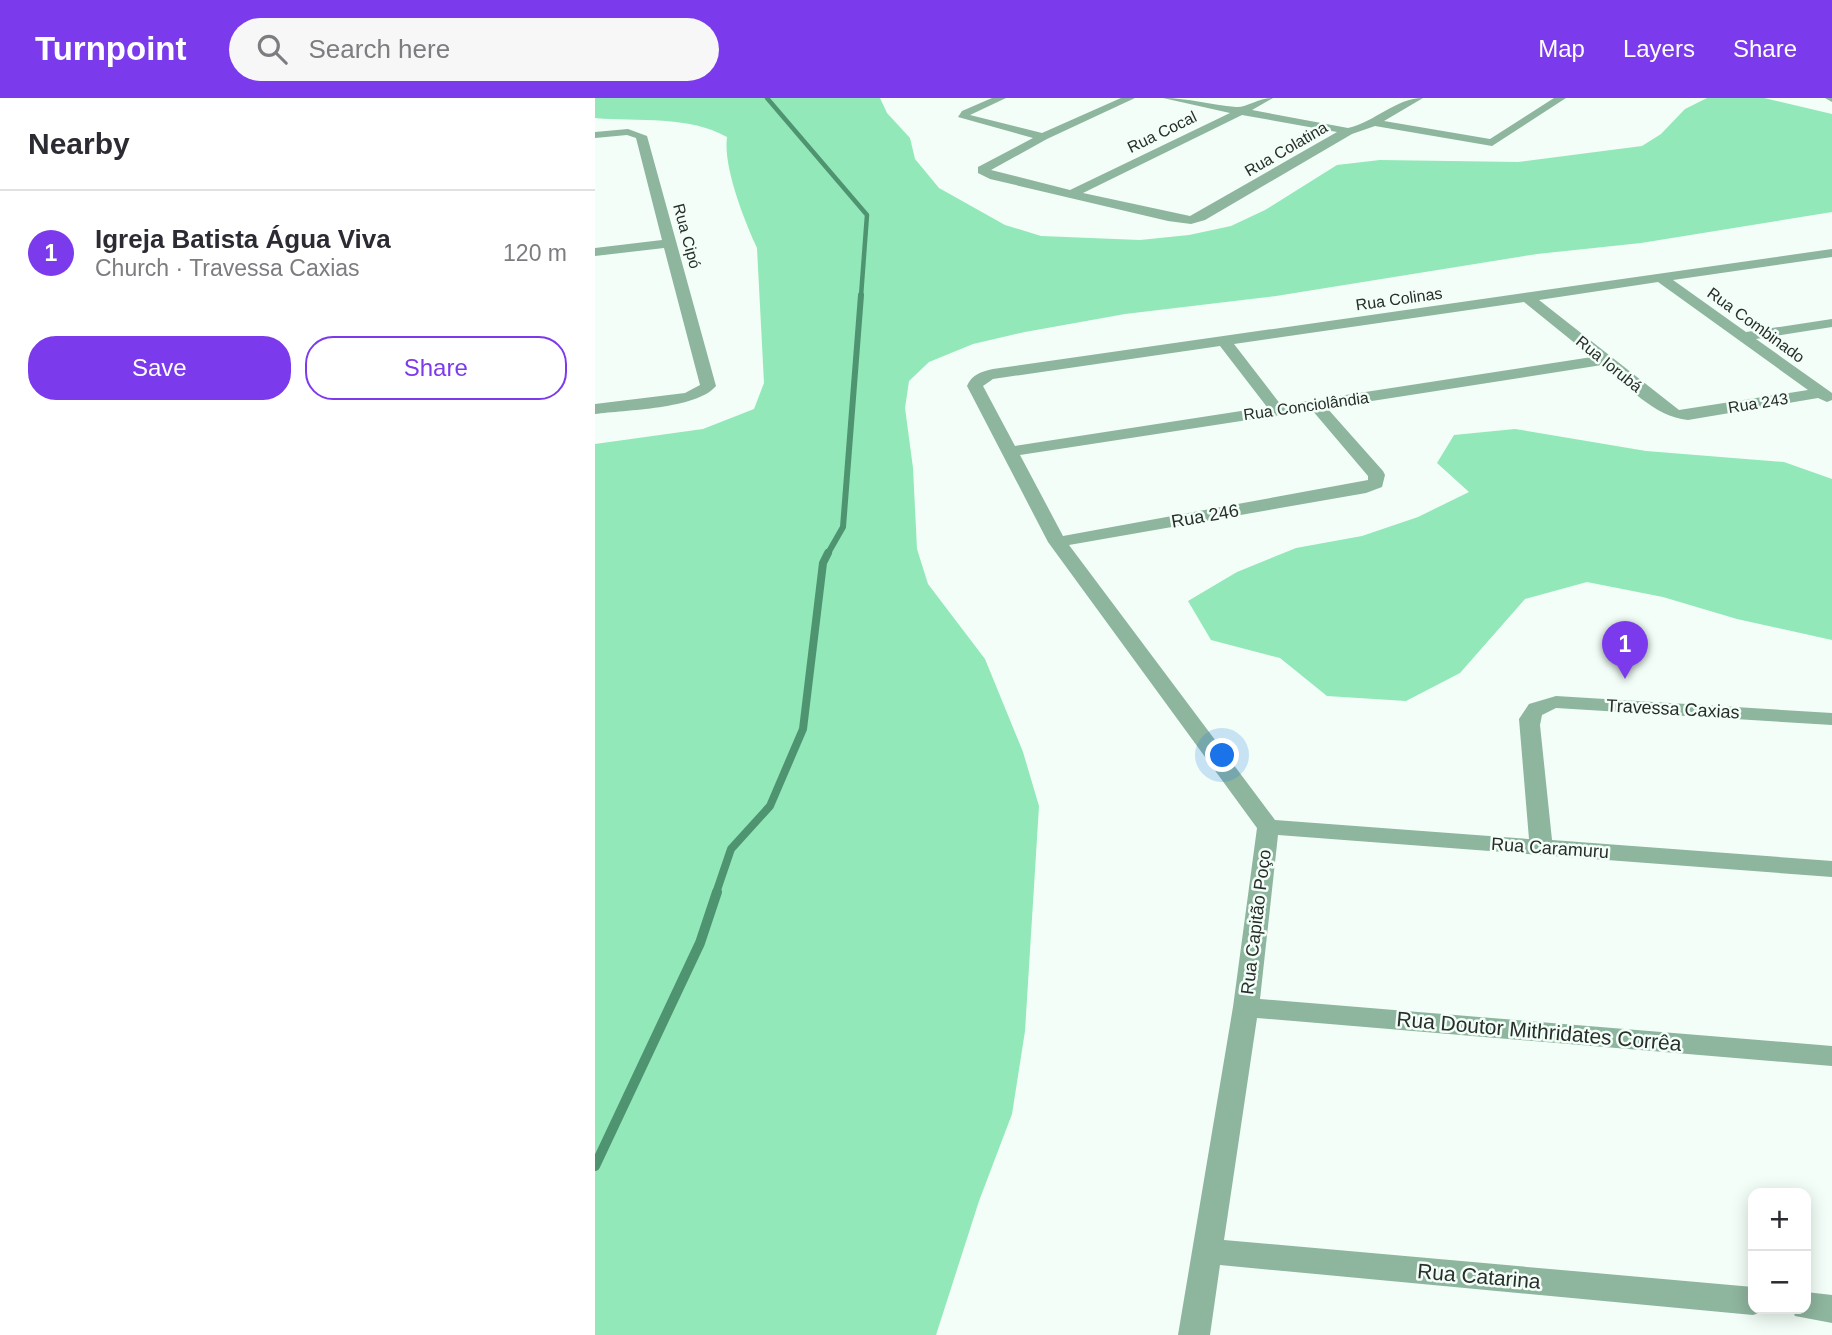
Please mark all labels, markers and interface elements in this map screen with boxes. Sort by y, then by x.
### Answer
search box [229,18,719,81]
text: Turnpoint [35,30,187,67]
icon: search [253,30,291,68]
text: Search here [309,34,450,64]
text: Map [1538,35,1585,62]
text: Layers [1623,35,1695,62]
text: Share [1733,35,1797,62]
street label: Rua Cocal [1125,108,1199,156]
street label: Rua Colatina [1242,118,1330,179]
text: Nearby [28,127,130,160]
street label: Rua Cipó [670,202,704,271]
text: Igreja Batista Água Viva [95,224,391,254]
text: 1 [45,240,57,266]
text: 120 m [503,240,567,266]
text: Church · Travessa Caxias [95,255,360,281]
street label: Rua Combinado [1704,284,1808,366]
street label: Rua Colinas [1355,285,1443,313]
street label: Rua Iorubá [1573,332,1645,396]
button: Save [28,336,291,400]
button: Share [305,336,567,400]
street label: Rua Conciolândia [1242,389,1370,423]
street label: Rua 243 [1727,390,1789,416]
street label: Rua 246 [1170,500,1240,532]
pin: 1 [1602,621,1648,679]
street label: Travessa Caxias [1606,696,1740,722]
your location [1205,738,1239,772]
street label: Rua Caramuru [1490,834,1610,862]
street label: Rua Capitão Poço [1237,848,1275,996]
street label: Rua Doutor Mithridates Corrêa [1396,1007,1683,1055]
map controls [1748,1188,1811,1314]
button: + [1748,1188,1811,1251]
button: − [1748,1251,1811,1314]
street label: Rua Catarina [1416,1259,1542,1293]

